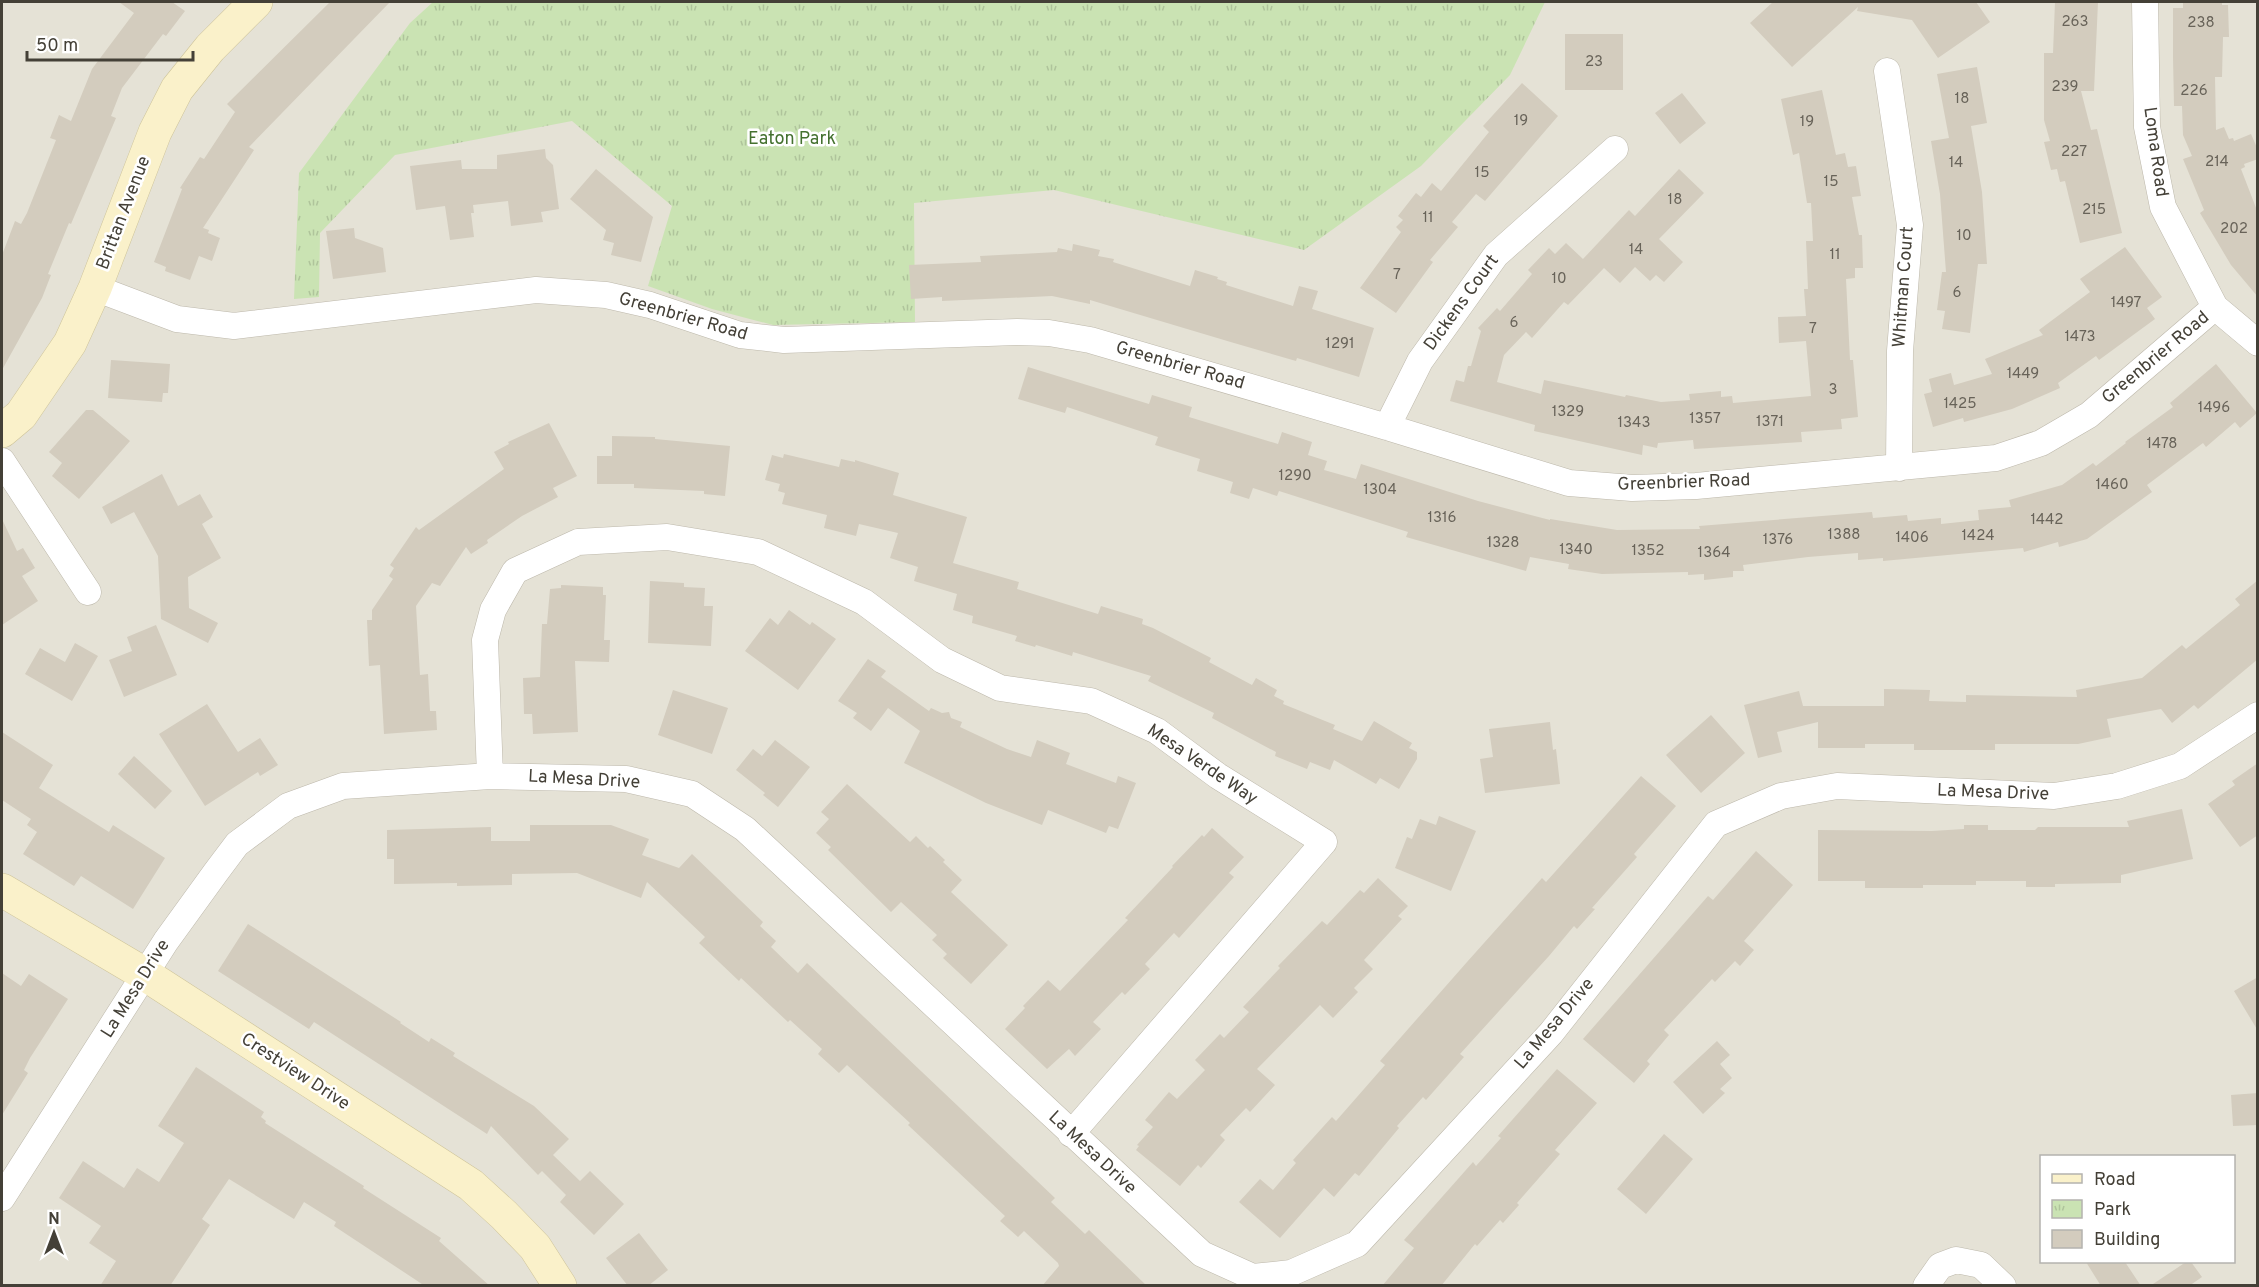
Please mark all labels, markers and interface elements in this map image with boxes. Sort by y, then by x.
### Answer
house number: 263 [2061,13,2089,32]
house number: 238 [2187,14,2215,33]
scale bar [27,24,194,62]
text: 50 m [36,35,78,58]
house number: 23 [1585,53,1603,72]
house number: 239 [2052,78,2078,97]
house number: 226 [2180,82,2208,101]
house number: 18 [1955,90,1969,109]
street label: Loma Road [2137,105,2173,199]
house number: 19 [1514,112,1528,131]
house number: 19 [1800,113,1814,132]
park label: Eaton Park [748,128,836,151]
house number: 227 [2061,143,2087,162]
street label: Brittan Avenue [92,153,156,273]
house number: 214 [2205,153,2229,172]
house number: 14 [1949,154,1963,173]
house number: 15 [1475,164,1489,183]
house number: 15 [1824,173,1838,192]
house number: 18 [1668,191,1682,210]
house number: 215 [2082,201,2106,220]
house number: 11 [1422,209,1434,228]
house number: 202 [2220,220,2248,239]
street label: Whitman Court [1888,226,1920,348]
house number: 10 [1956,227,1972,246]
house number: 14 [1629,241,1643,260]
house number: 11 [1829,246,1841,265]
street label: Dickens Court [1419,250,1505,356]
house number: 7 [1393,266,1401,285]
house number: 10 [1551,270,1567,289]
house number: 6 [1953,284,1962,303]
street label: Greenbrier Road [616,288,750,346]
house number: 1497 [2111,294,2142,313]
street label: Greenbrier Road [2098,306,2214,410]
house number: 6 [1510,314,1519,333]
house number: 7 [1809,320,1817,339]
house number: 1473 [2064,328,2096,347]
house number: 1291 [1325,335,1355,354]
street label: Greenbrier Road [1113,337,1247,395]
house number: 1449 [2007,365,2039,384]
house number: 3 [1828,381,1838,400]
house number: 1425 [1943,395,1977,414]
house number: 1496 [2198,399,2230,418]
house number: 1329 [1552,403,1584,422]
house number: 1357 [1689,410,1721,429]
house number: 1371 [1756,413,1784,432]
house number: 1343 [1618,414,1650,433]
house number: 1478 [2146,435,2178,454]
house number: 1290 [1278,467,1312,486]
street label: Greenbrier Road [1617,469,1751,497]
house number: 1460 [2095,476,2129,495]
house number: 1304 [1363,481,1397,500]
house number: 1316 [1427,509,1457,528]
house number: 1442 [2030,511,2064,530]
house number: 1388 [1828,526,1860,545]
house number: 1424 [1962,527,1994,546]
house number: 1406 [1895,529,1929,548]
house number: 1376 [1763,531,1793,550]
house number: 1328 [1487,534,1519,553]
house number: 1340 [1559,541,1593,560]
house number: 1352 [1631,542,1665,561]
house number: 1364 [1698,544,1730,563]
street label: Mesa Verde Way [1142,719,1262,811]
street label: La Mesa Drive [527,766,641,794]
street label: La Mesa Drive [1936,780,2050,806]
street label: La Mesa Drive [96,935,176,1043]
street label: La Mesa Drive [1510,974,1600,1074]
street label: Crestview Drive [236,1028,354,1116]
street label: La Mesa Drive [1043,1106,1141,1200]
legend [2040,1155,2235,1263]
text: Road [2094,1169,2136,1192]
text: Park [2094,1199,2131,1222]
north arrow [24,1203,84,1263]
text: N [48,1210,60,1230]
text: Building [2094,1229,2160,1252]

